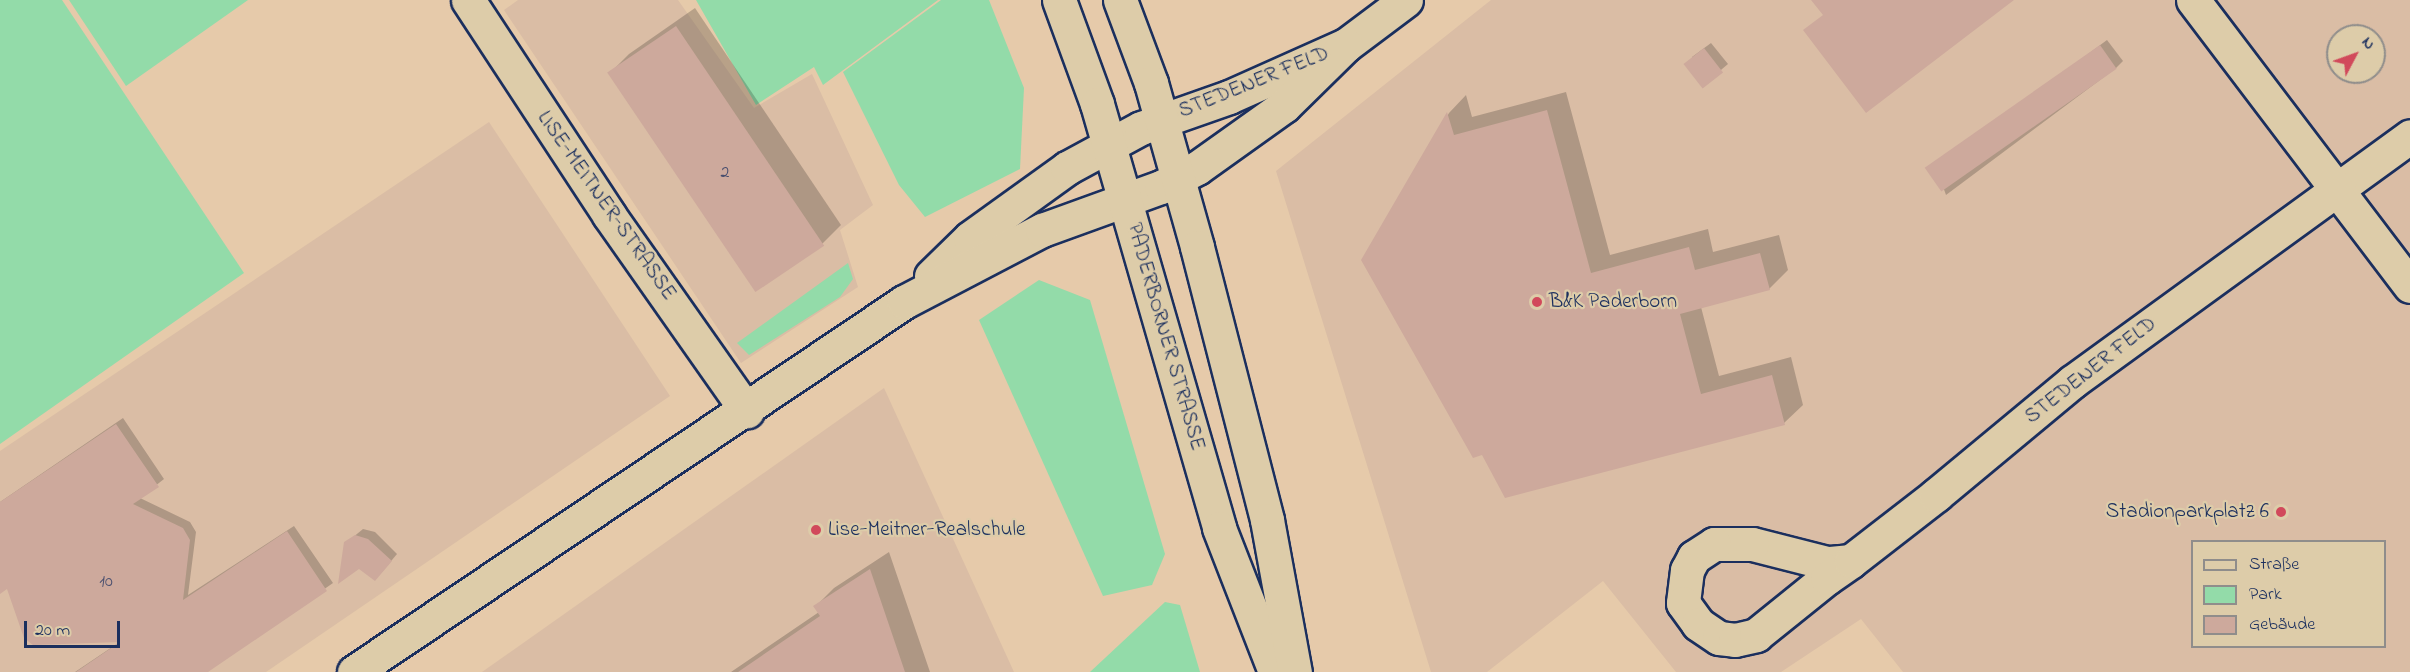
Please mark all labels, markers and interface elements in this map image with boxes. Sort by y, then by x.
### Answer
north arrow [2326,24,2386,84]
text: N [2355,32,2381,55]
street label: STEDENER FELD [1175,41,1333,125]
street label: LISE-MEITNER-STRASSE [531,106,681,306]
house number: 2 [721,162,729,184]
street label: PADERBORNER STRASSE [1120,220,1210,454]
place label: B&K Paderborn [1549,289,1677,315]
marker: B&K Paderborn [1530,295,1544,309]
street label: STEDENER FELD [2020,312,2162,430]
place label: Stadionparkplatz 6 [2106,499,2269,525]
marker: Stadionparkplatz 6 [2274,505,2288,519]
place label: Lise-Meitner-Realschule [828,517,1025,543]
marker: Lise-Meitner-Realschule [809,523,823,537]
legend [2191,540,2386,648]
text: Straße [2249,552,2299,578]
house number: 10 [99,571,113,593]
text: Park [2249,582,2282,608]
scale bar [27,609,123,647]
text: Gebäude [2249,612,2315,638]
text: 20 m [35,618,70,644]

